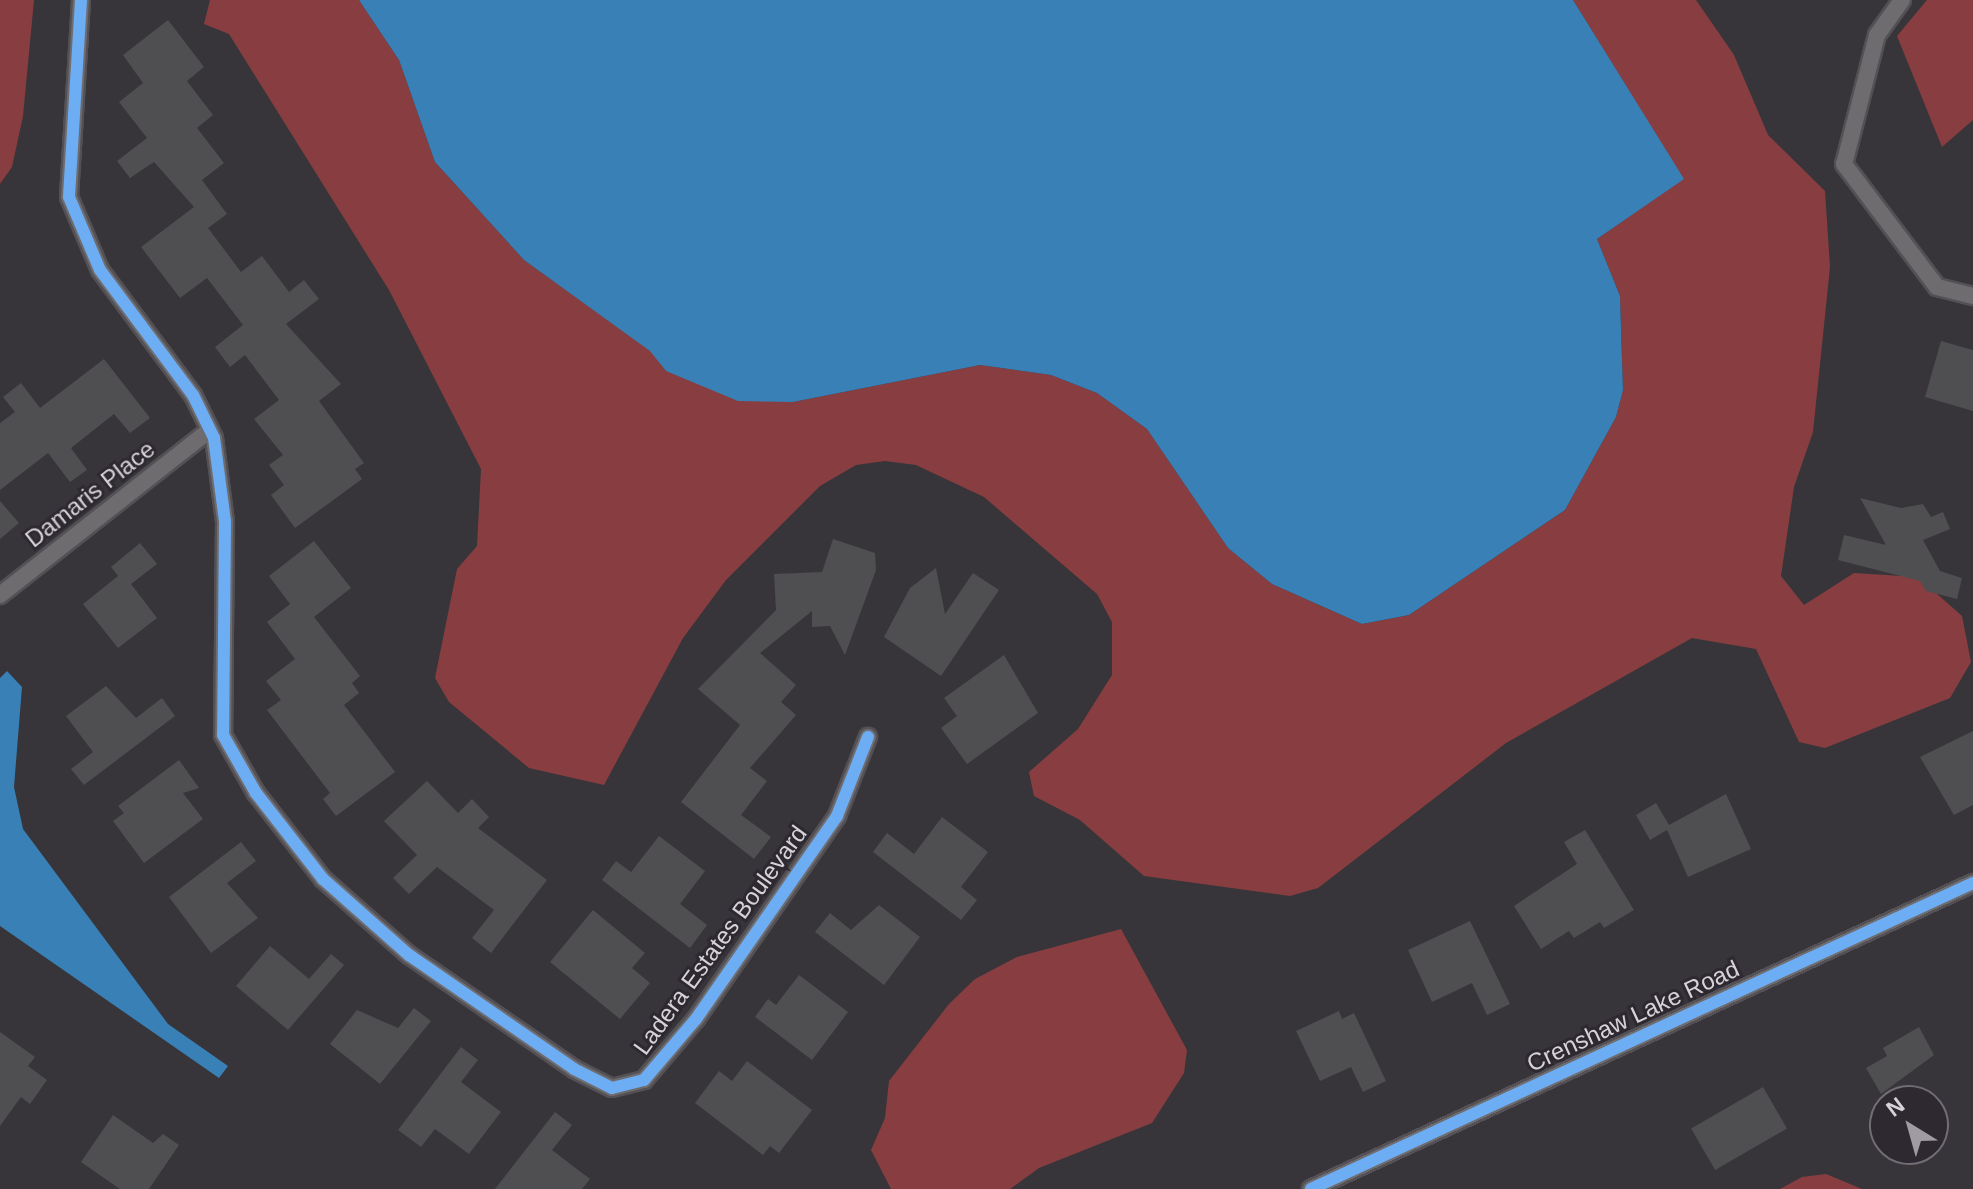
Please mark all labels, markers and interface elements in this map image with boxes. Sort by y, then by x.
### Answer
street label: Damaris Place [20,435,160,553]
street label: Ladera Estates Boulevard [627,820,813,1060]
street label: Crenshaw Lake Road [1522,954,1744,1078]
north arrow [1869,1085,1949,1165]
text: N [1882,1092,1909,1122]

